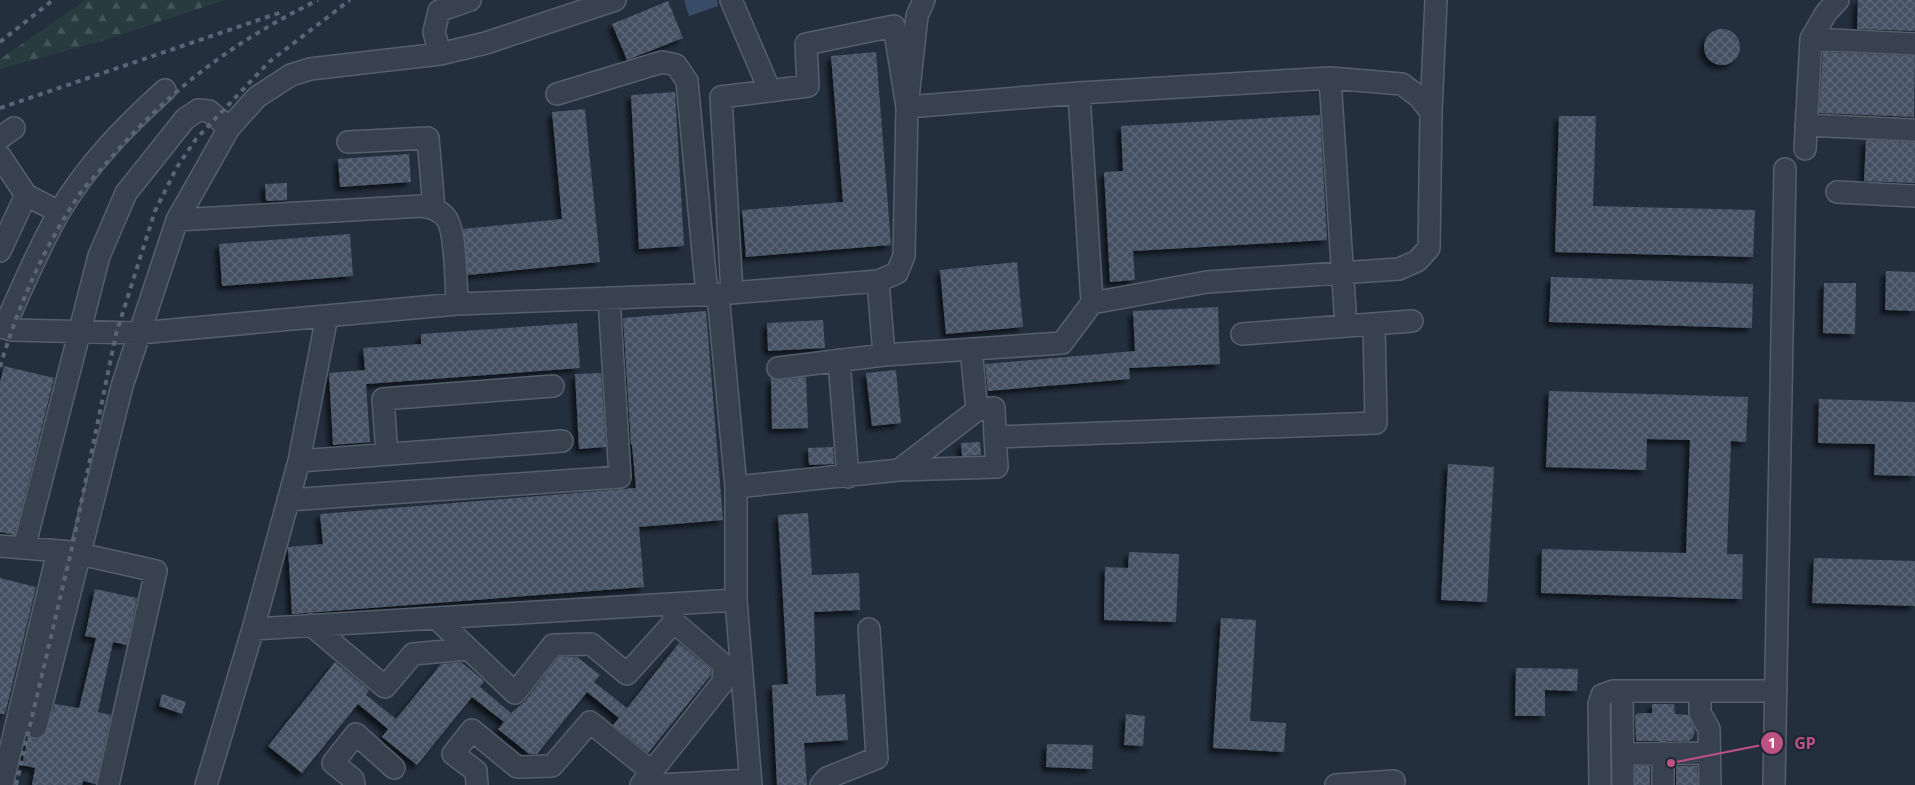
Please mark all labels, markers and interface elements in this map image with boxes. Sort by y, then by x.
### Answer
callout: GP [1760,728,1826,759]
text: 1 [1768,732,1776,752]
text: GP [1794,732,1816,754]

